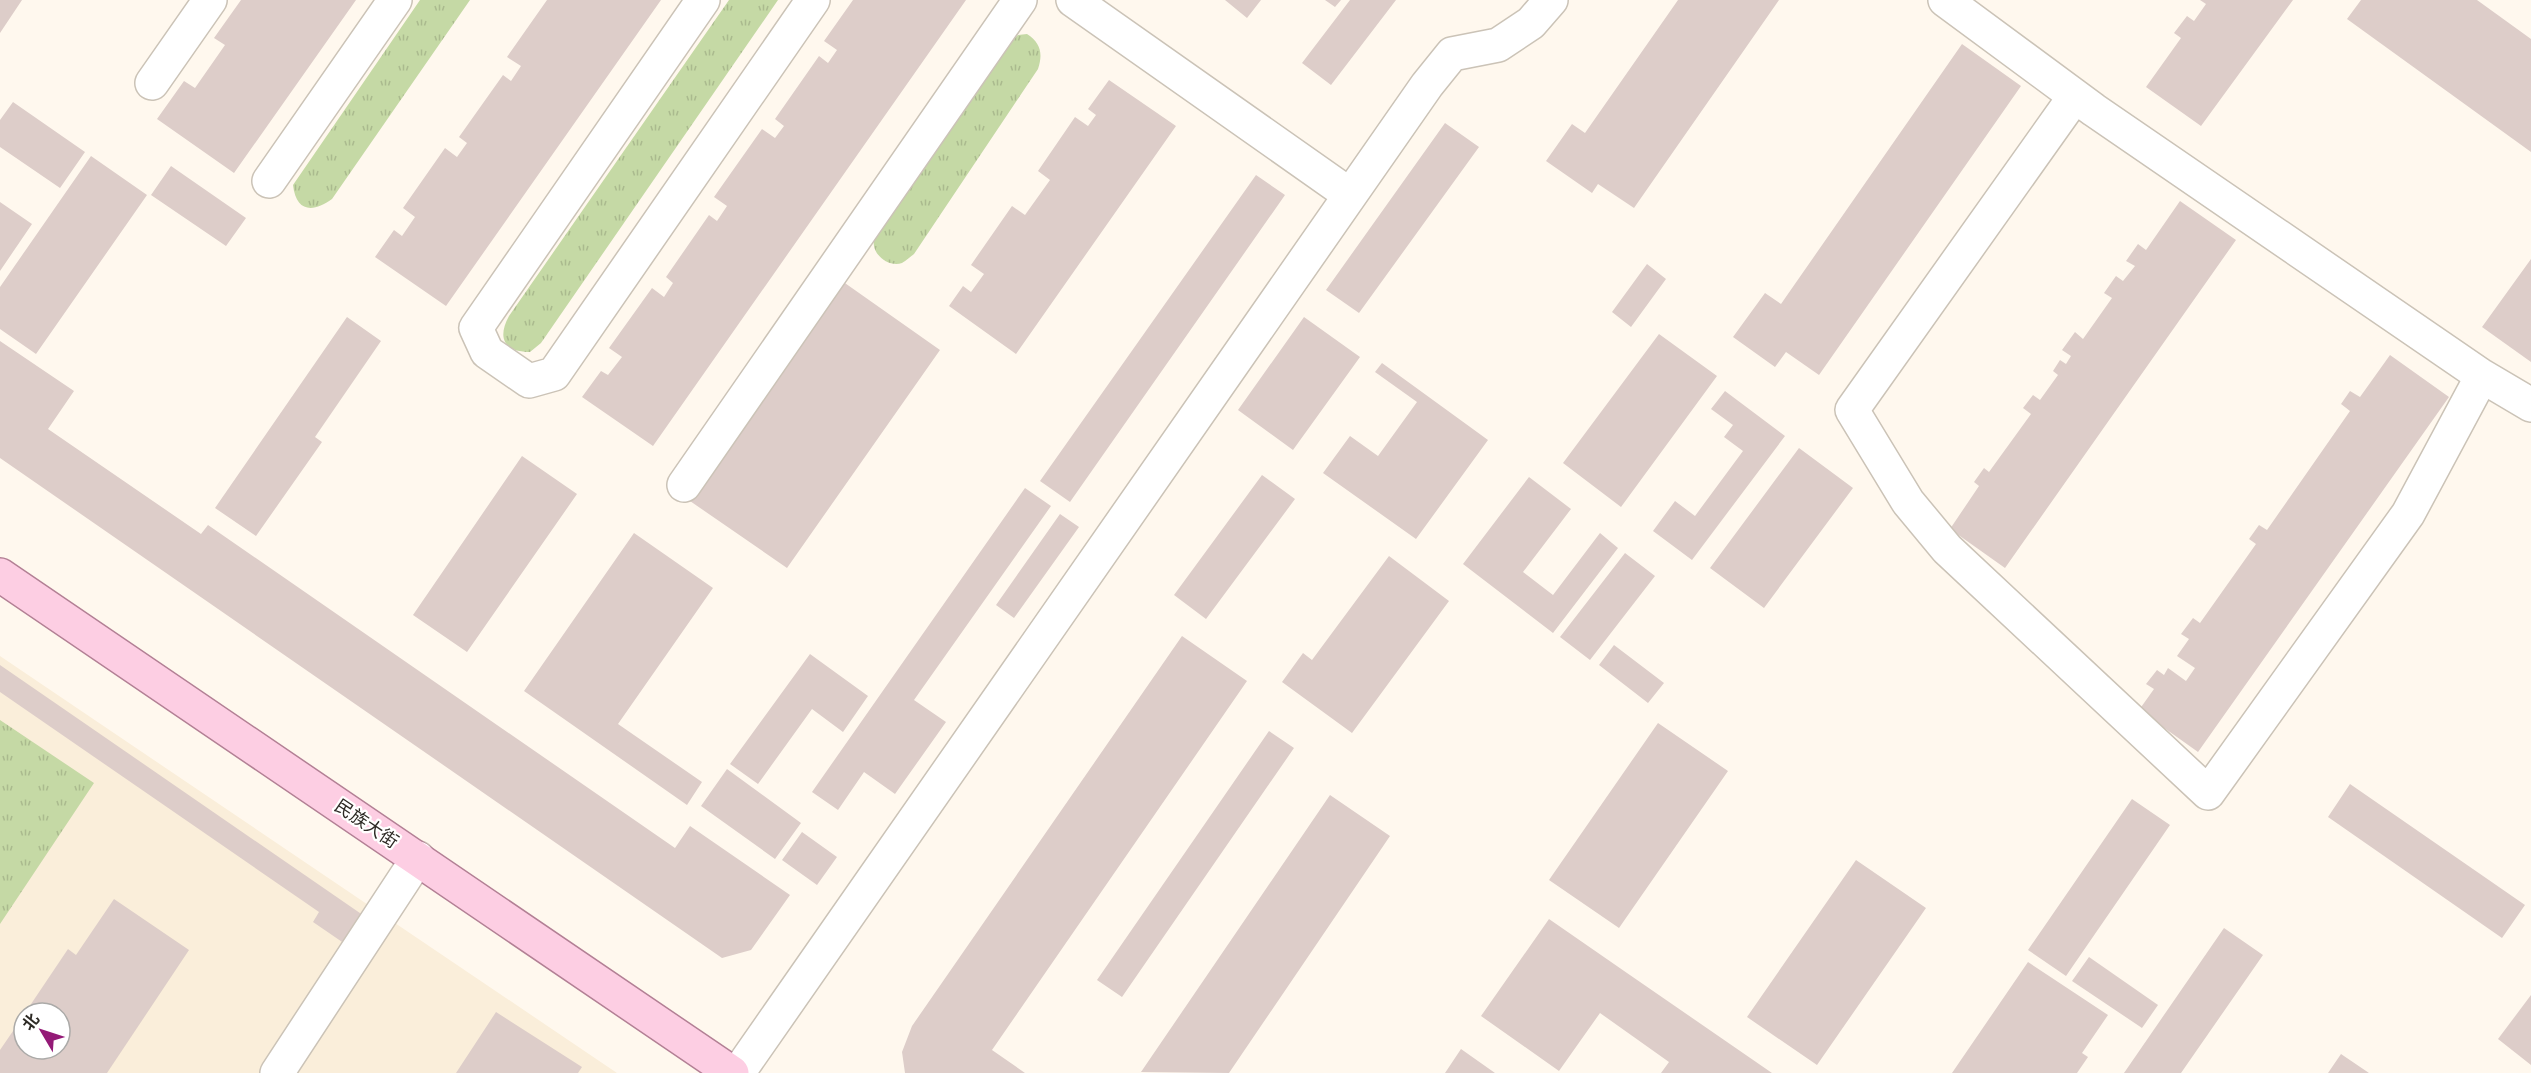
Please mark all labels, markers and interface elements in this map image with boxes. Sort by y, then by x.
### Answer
street label: 民族大街 [332,795,402,851]
north arrow [12,1001,72,1061]
text: 北 [18,1010,42,1033]

